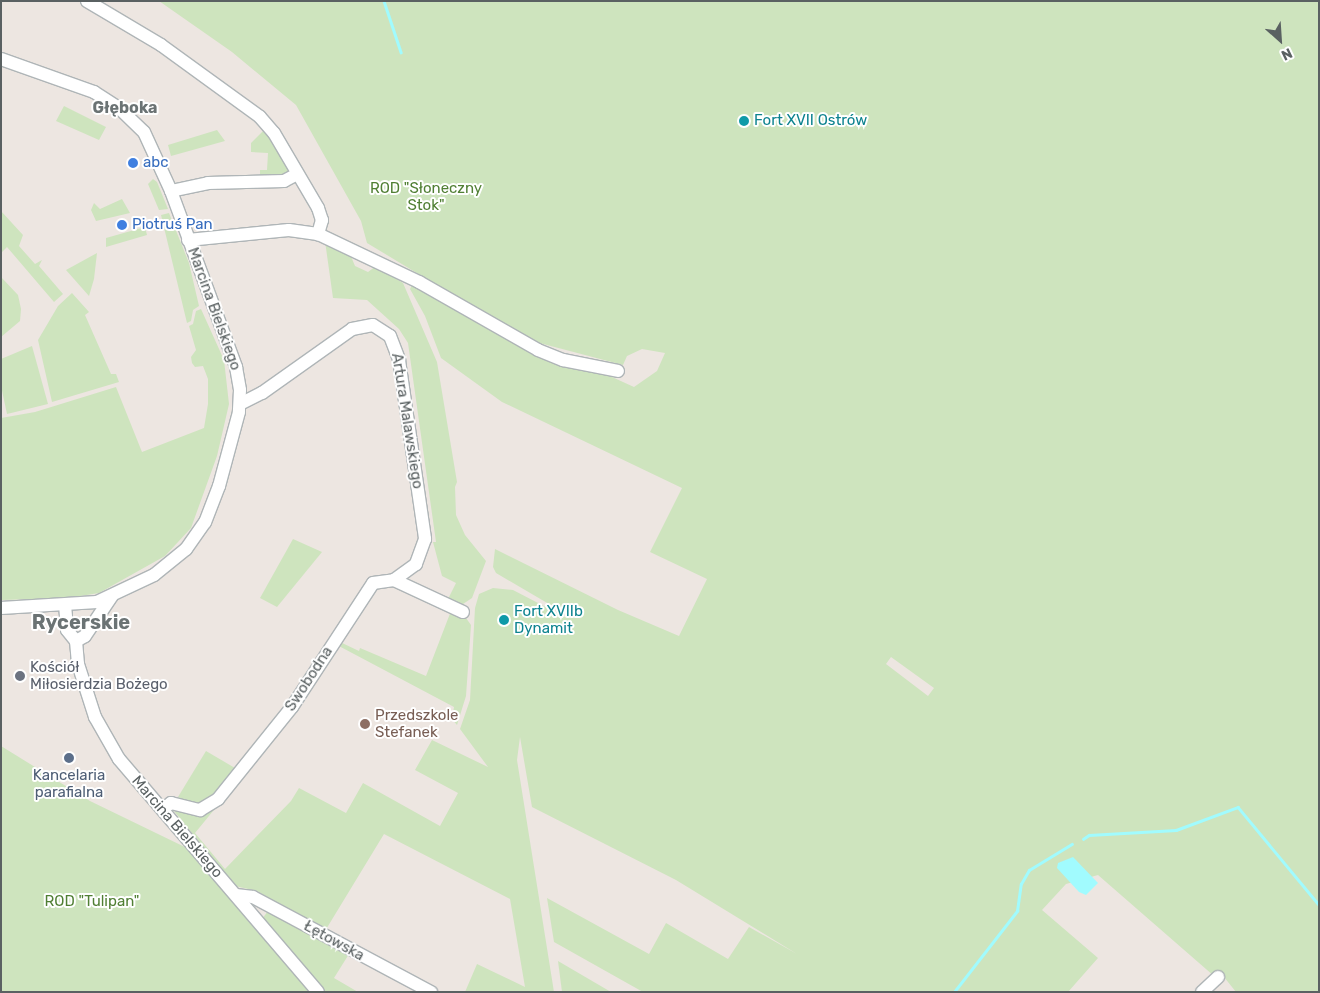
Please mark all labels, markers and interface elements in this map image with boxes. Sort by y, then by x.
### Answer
north arrow [1255,15,1305,65]
text: N [1279,44,1295,64]
district label: Głęboka [92,98,158,118]
place label: Fort XVII Ostrów [754,112,867,130]
marker: Fort XVII Ostrów [738,115,750,127]
place label: abc [143,154,168,172]
marker: abc [127,157,139,169]
park label: ROD "Słoneczny Stok" [370,179,482,214]
place label: Piotruś Pan [132,216,213,234]
marker: Piotruś Pan [116,219,128,231]
street label: Marcina Bielskiego [183,245,245,373]
street label: Artura Malawskiego [387,352,427,490]
place label: Fort XVIIb Dynamit [514,602,583,637]
district label: Rycerskie [32,610,130,634]
marker: Fort XVIIb Dynamit [498,614,510,626]
street label: Swobodna [281,643,337,715]
place label: Kościół Miłosierdzia Bożego [30,658,168,693]
marker: Kościół Miłosierdzia Bożego [14,670,26,682]
place label: Przedszkole Stefanek [375,706,459,741]
marker: Przedszkole Stefanek [359,718,371,730]
marker: Kancelaria parafialna [63,752,75,764]
place label: Kancelaria parafialna [33,766,105,801]
street label: Marcina Bielskiego [128,772,226,882]
park label: ROD "Tulipan" [45,893,139,911]
street label: Łętowska [301,917,367,965]

